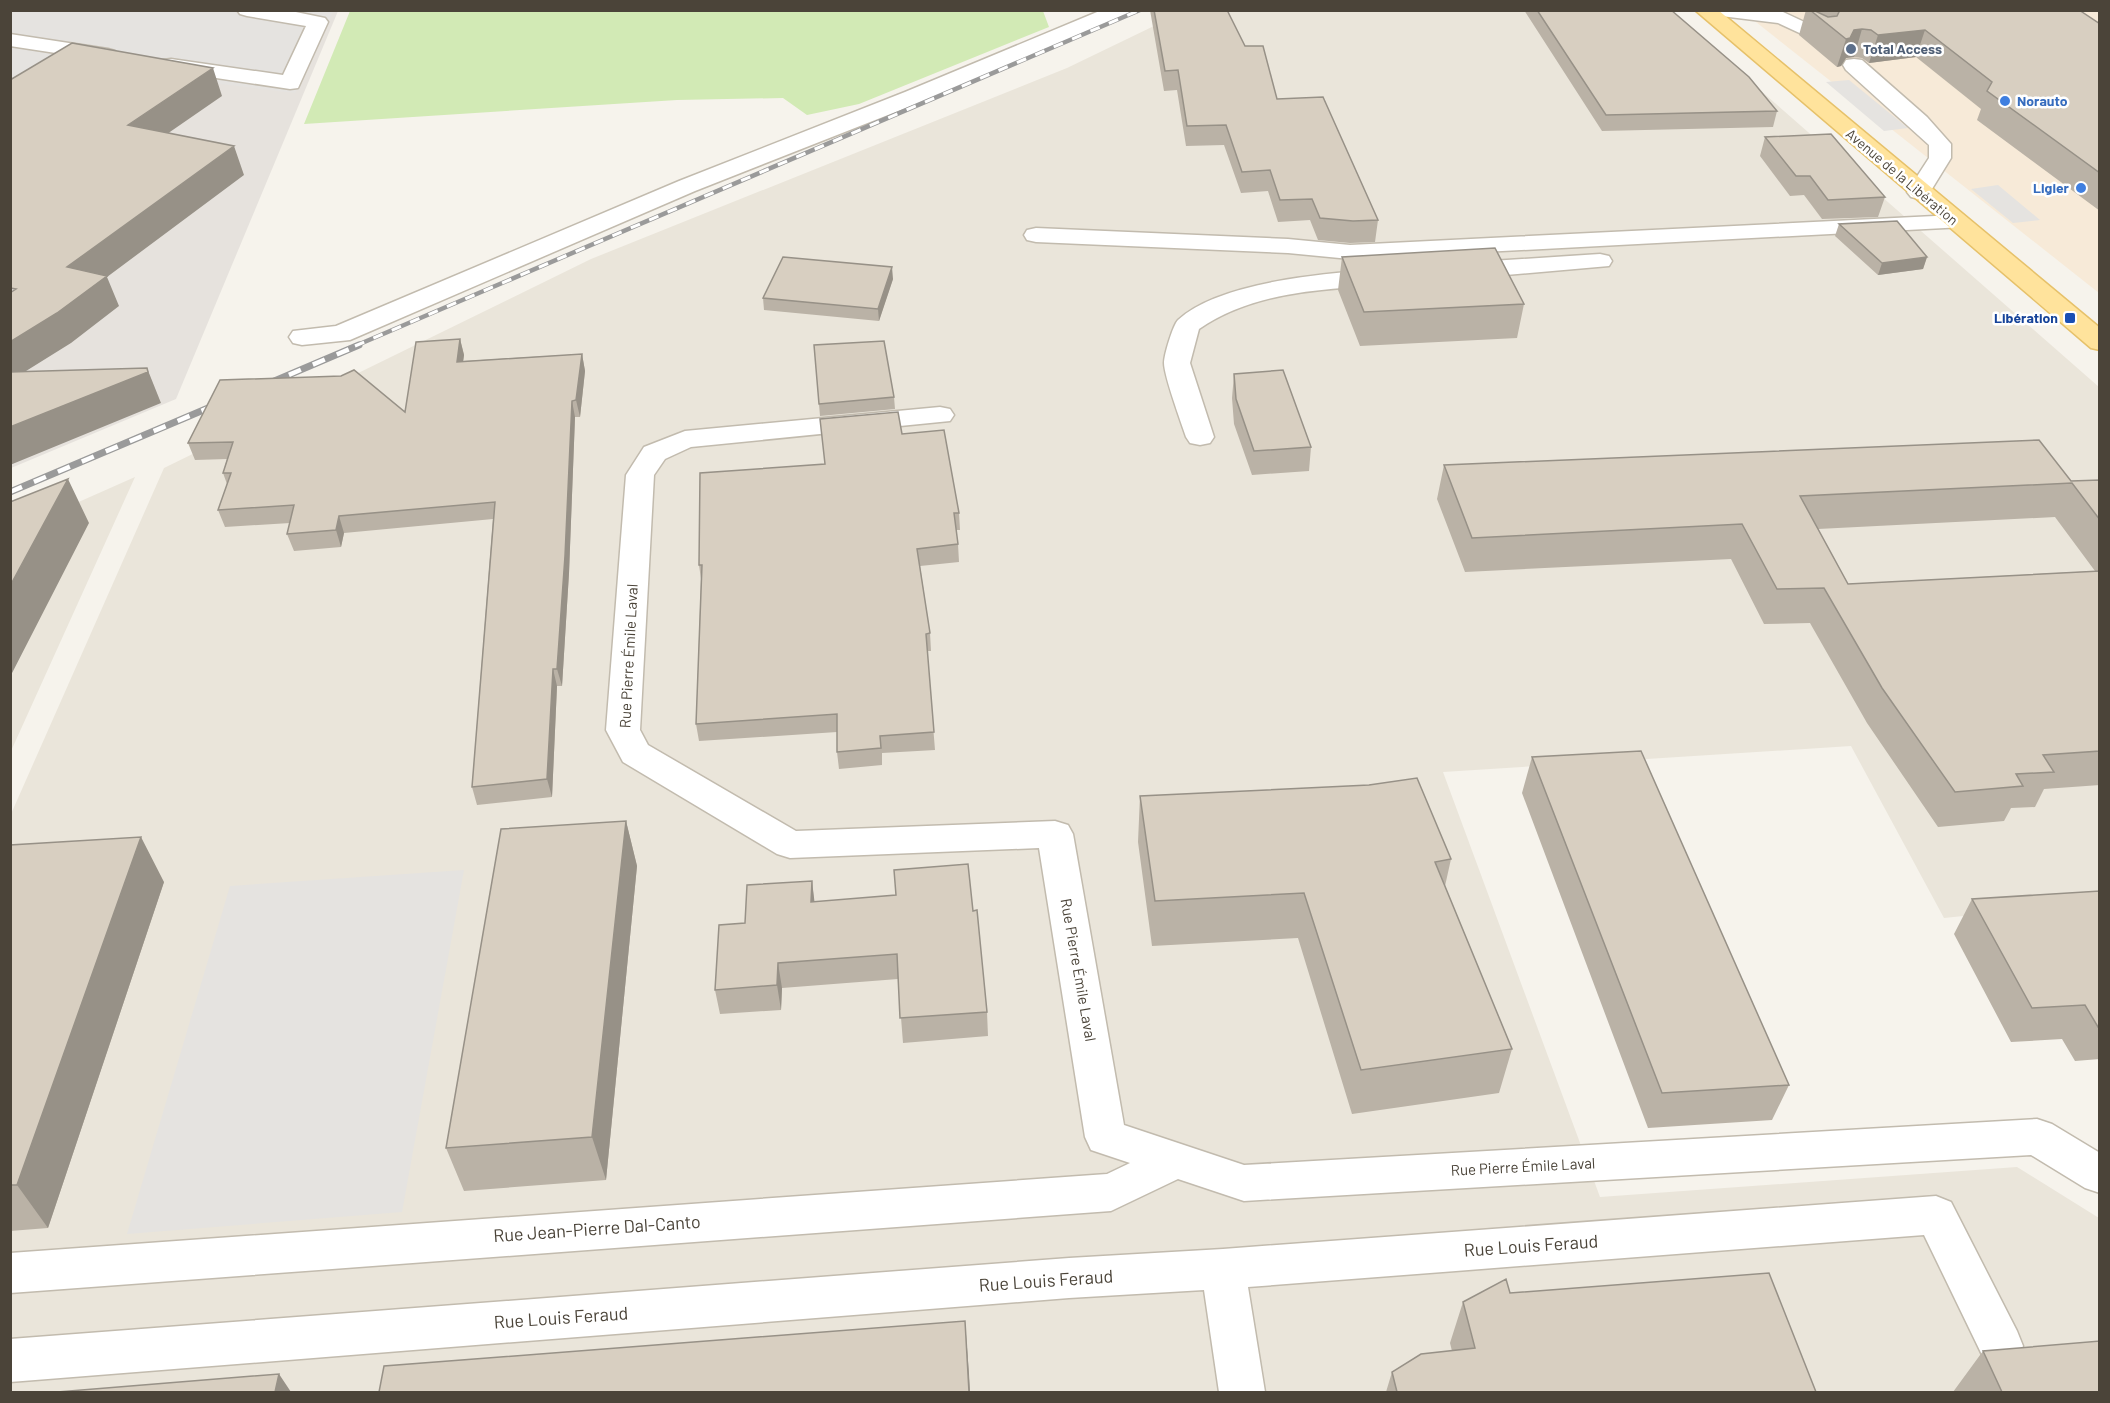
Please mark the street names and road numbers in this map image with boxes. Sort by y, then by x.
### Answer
street label: Avenue de la Libération [1843,125,1962,228]
street label: Rue Pierre Émile Laval [615,583,641,729]
street label: Rue Pierre Émile Laval [1058,897,1100,1043]
street label: Rue Pierre Émile Laval [1450,1153,1596,1179]
street label: Rue Jean-Pierre Dal-Canto [492,1210,701,1246]
street label: Rue Louis Feraud [1463,1229,1599,1261]
street label: Rue Louis Feraud [978,1264,1114,1296]
street label: Rue Louis Feraud [493,1301,629,1333]

